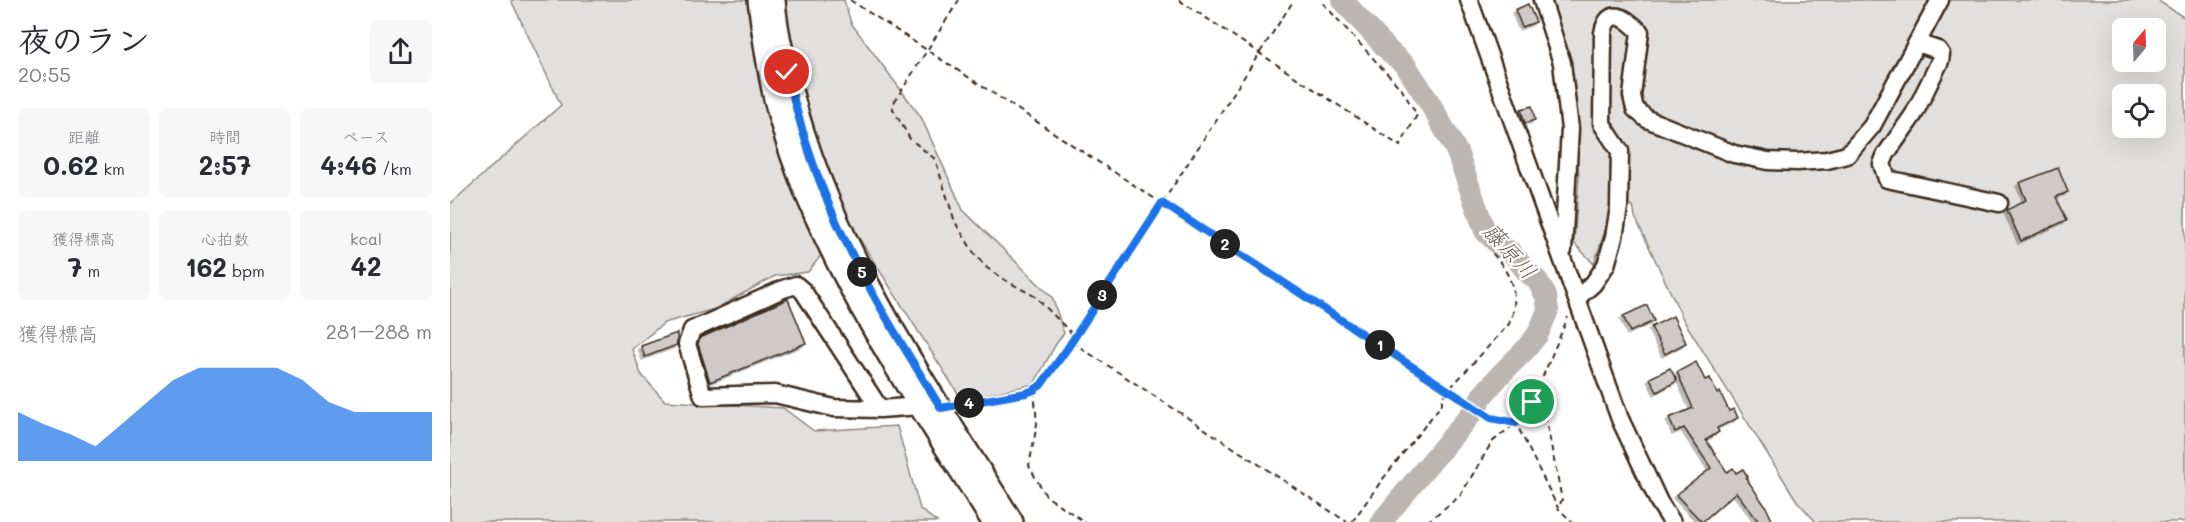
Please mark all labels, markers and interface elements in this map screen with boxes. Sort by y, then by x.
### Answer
text: 夜のラン [18,17,150,60]
north arrow [2112,18,2166,72]
map controls [2112,18,2166,138]
button: share [369,20,432,83]
pin [761,46,812,97]
icon: check [770,55,803,88]
text: 20:55 [18,61,71,87]
button: locate [2112,84,2166,138]
text: 距離 [68,126,100,147]
text: 時間 [209,126,241,147]
text: ペース [342,126,390,147]
text: 0.62 [43,148,98,182]
text: 2:57 [199,148,251,182]
text: 4:46 [320,148,377,182]
text: km [98,158,125,179]
text: /km [377,158,412,179]
water label: 藤原川 [1478,216,1543,285]
text: 獲得標高 [52,228,116,249]
text: 心拍数 [201,228,249,249]
text: kcal [350,228,382,249]
pin: 2 [1210,229,1240,259]
text: 2 [1221,233,1229,254]
text: 42 [350,249,382,283]
text: 7 [68,250,82,284]
text: 162 [185,250,227,284]
pin: 5 [847,257,877,287]
text: m [82,260,100,281]
text: bpm [227,260,265,281]
text: 5 [857,261,867,282]
pin: 3 [1087,280,1117,310]
text: 3 [1097,284,1107,305]
text: 281–288 m [326,318,432,344]
text: 獲得標高 [18,320,98,346]
pin: 1 [1365,330,1395,360]
text: 1 [1376,334,1384,355]
pin [1506,376,1557,427]
icon: arrive [1515,385,1548,418]
pin: 4 [954,388,984,418]
text: 4 [964,392,974,413]

